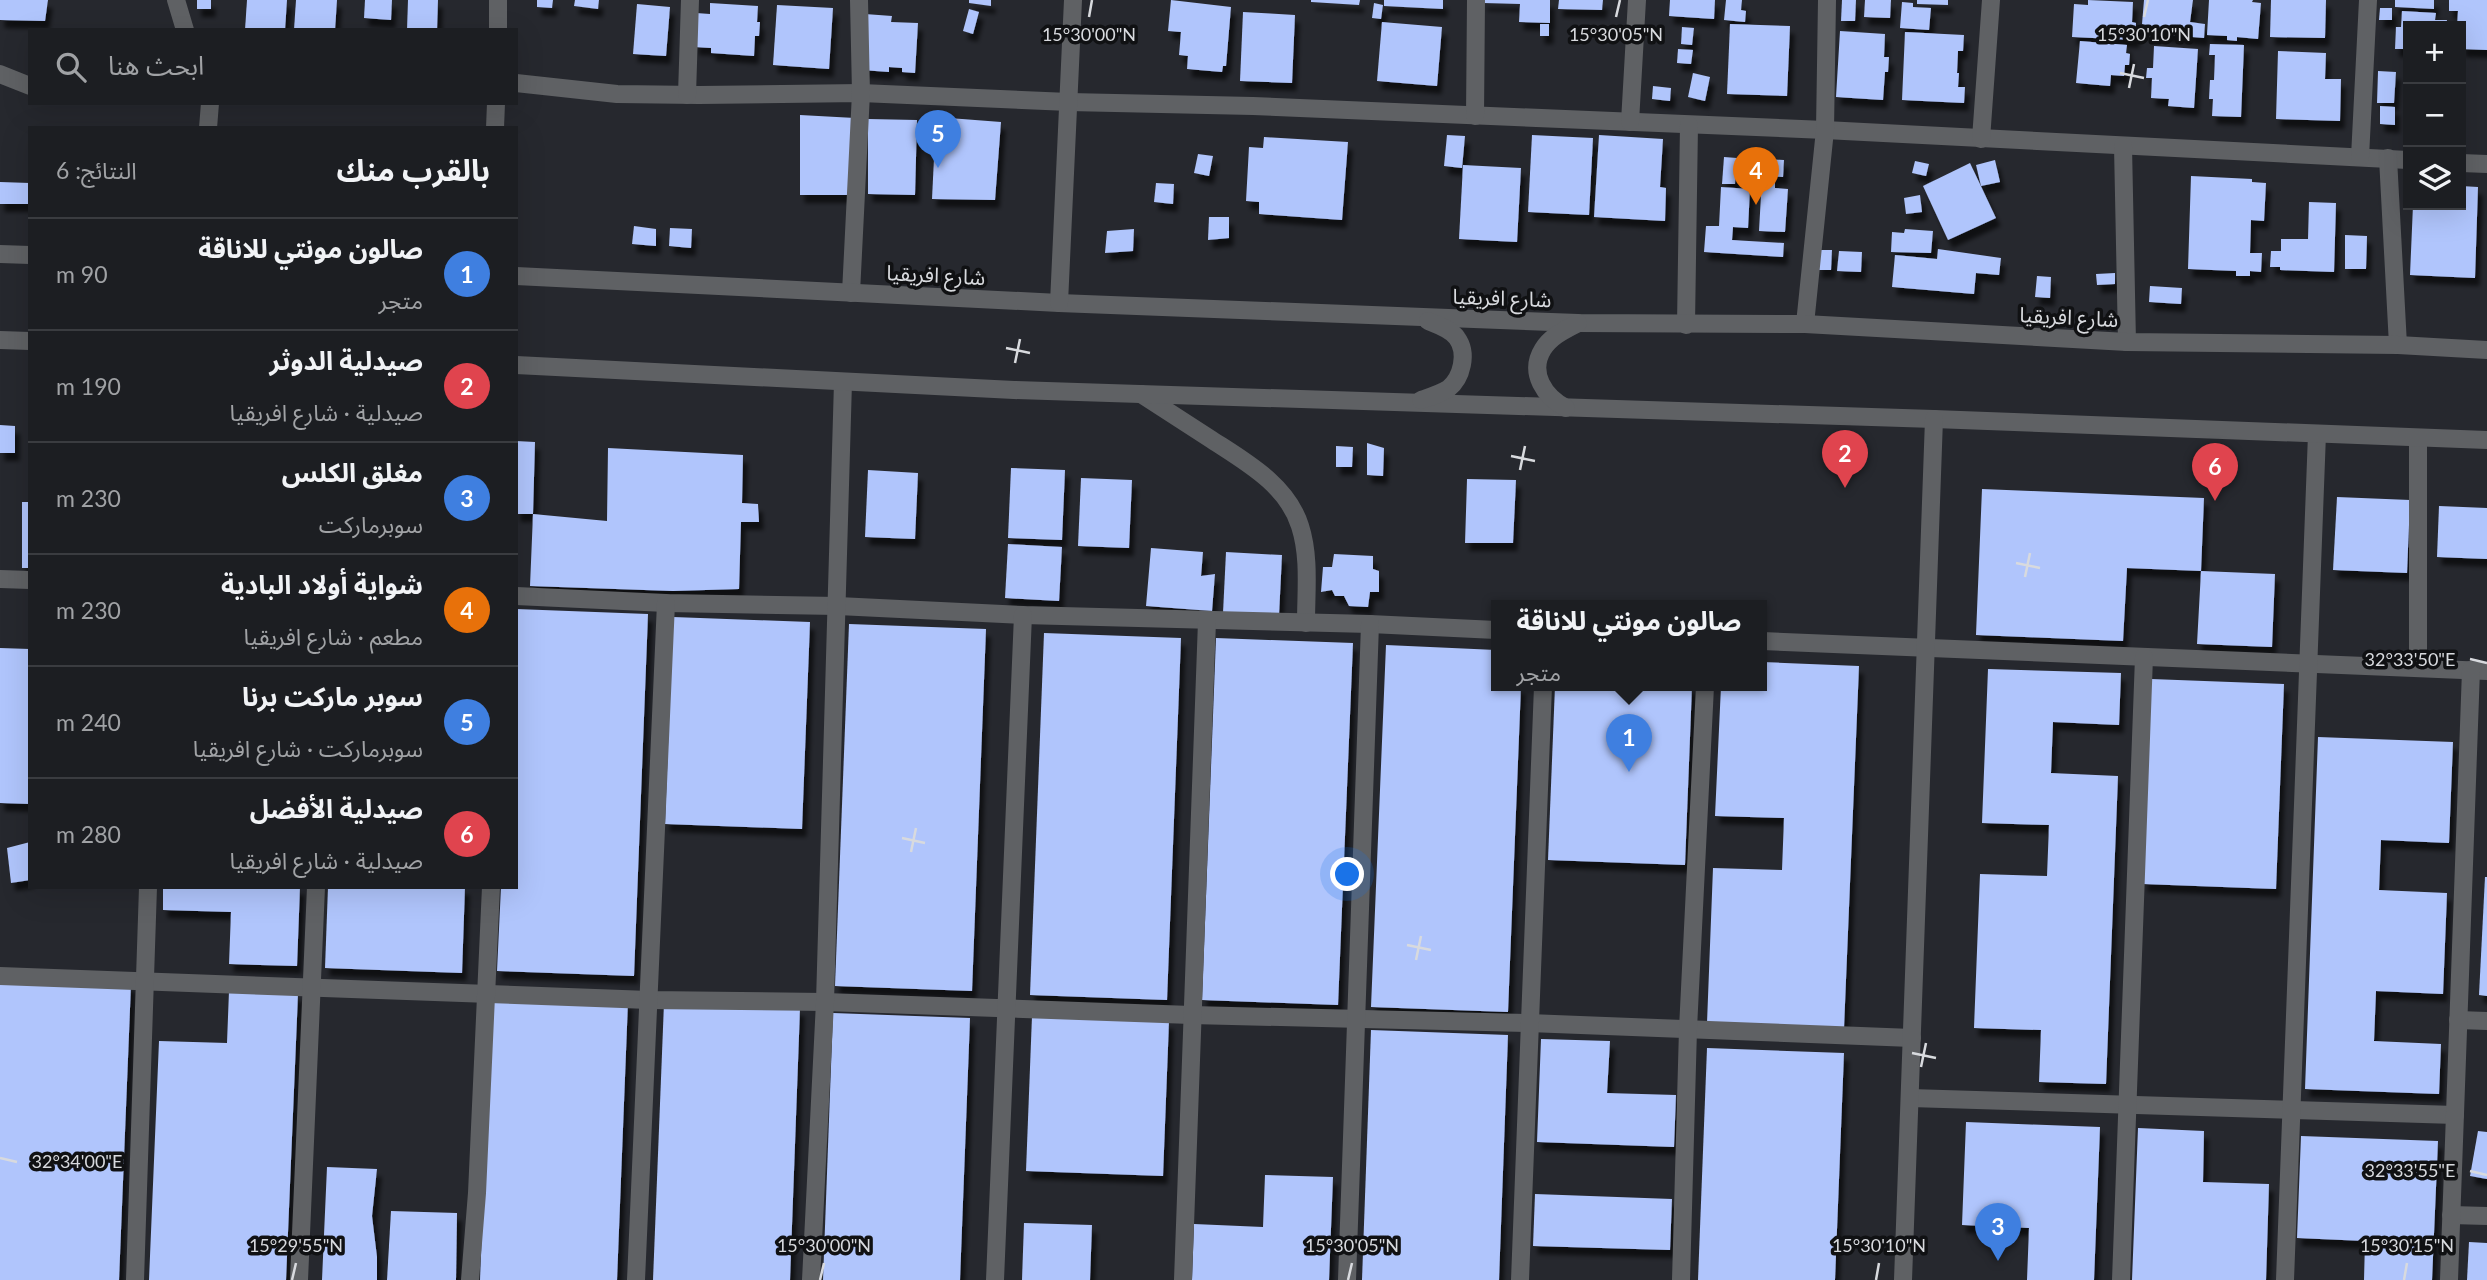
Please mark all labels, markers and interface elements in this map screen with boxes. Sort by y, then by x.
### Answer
map controls [2403,21,2466,210]
button: + [2403,21,2466,84]
text: 15°30'00"N [1042,23,1136,45]
text: 15°30'05"N [1569,23,1663,45]
text: 15°30'10"N [2097,23,2191,45]
search box [28,28,518,105]
icon: search [52,48,90,86]
text: ابحث هنا [108,49,204,81]
button: − [2403,84,2466,147]
pin: 5 [915,110,961,168]
pin: 4 [1733,147,1779,205]
button: layers [2403,147,2466,210]
text: بالقرب منك [336,151,490,187]
text: النتائج: 6 [56,156,137,184]
text: صالون مونتي للاناقة [198,232,423,264]
street label: شارع افريقيا [886,259,986,293]
text: 90 m [56,260,108,288]
text: 1 [460,260,474,288]
street label: شارع افريقيا [1452,283,1552,315]
text: متجر [379,286,423,314]
street label: شارع افريقيا [2019,301,2119,335]
text: صيدلية الدوثر [269,344,423,376]
text: 190 m [56,372,121,400]
text: 2 [460,372,474,400]
text: صيدلية · شارع افريقيا [230,398,423,426]
pin: 2 [1822,430,1868,488]
pin: 6 [2192,443,2238,501]
text: مغلق الكلس [282,456,423,488]
text: 230 m [56,484,121,512]
text: 3 [460,484,474,512]
text: سوبرماركت [319,510,423,538]
text: شواية أولاد البادية [221,568,423,600]
text: 230 m [56,596,121,624]
text: 4 [460,596,474,624]
popup [1491,600,1767,691]
text: صالون مونتي للاناقة [1517,604,1741,636]
text: مطعم · شارع افريقيا [244,622,423,650]
text: 32°33'50"E [2365,648,2455,670]
text: متجر [1517,658,1561,686]
text: سوبر ماركت برنا [242,680,423,712]
text: 240 m [56,708,121,736]
text: 5 [460,708,474,736]
pin: 1 [1606,714,1652,772]
text: سوبرماركت · شارع افريقيا [193,734,423,762]
text: صيدلية الأفضل [250,792,423,824]
text: 280 m [56,820,121,848]
text: 6 [460,820,474,848]
text: صيدلية · شارع افريقيا [230,846,423,874]
your location [1330,857,1364,891]
text: 32°34'00"E [32,1150,122,1172]
text: 32°33'55"E [2365,1159,2455,1181]
pin: 3 [1975,1203,2021,1261]
text: 15°29'55"N [249,1234,343,1256]
text: 15°30'00"N [777,1234,871,1256]
text: 15°30'05"N [1305,1234,1399,1256]
text: 15°30'10"N [1832,1234,1926,1256]
text: 15°30'15"N [2360,1234,2454,1256]

